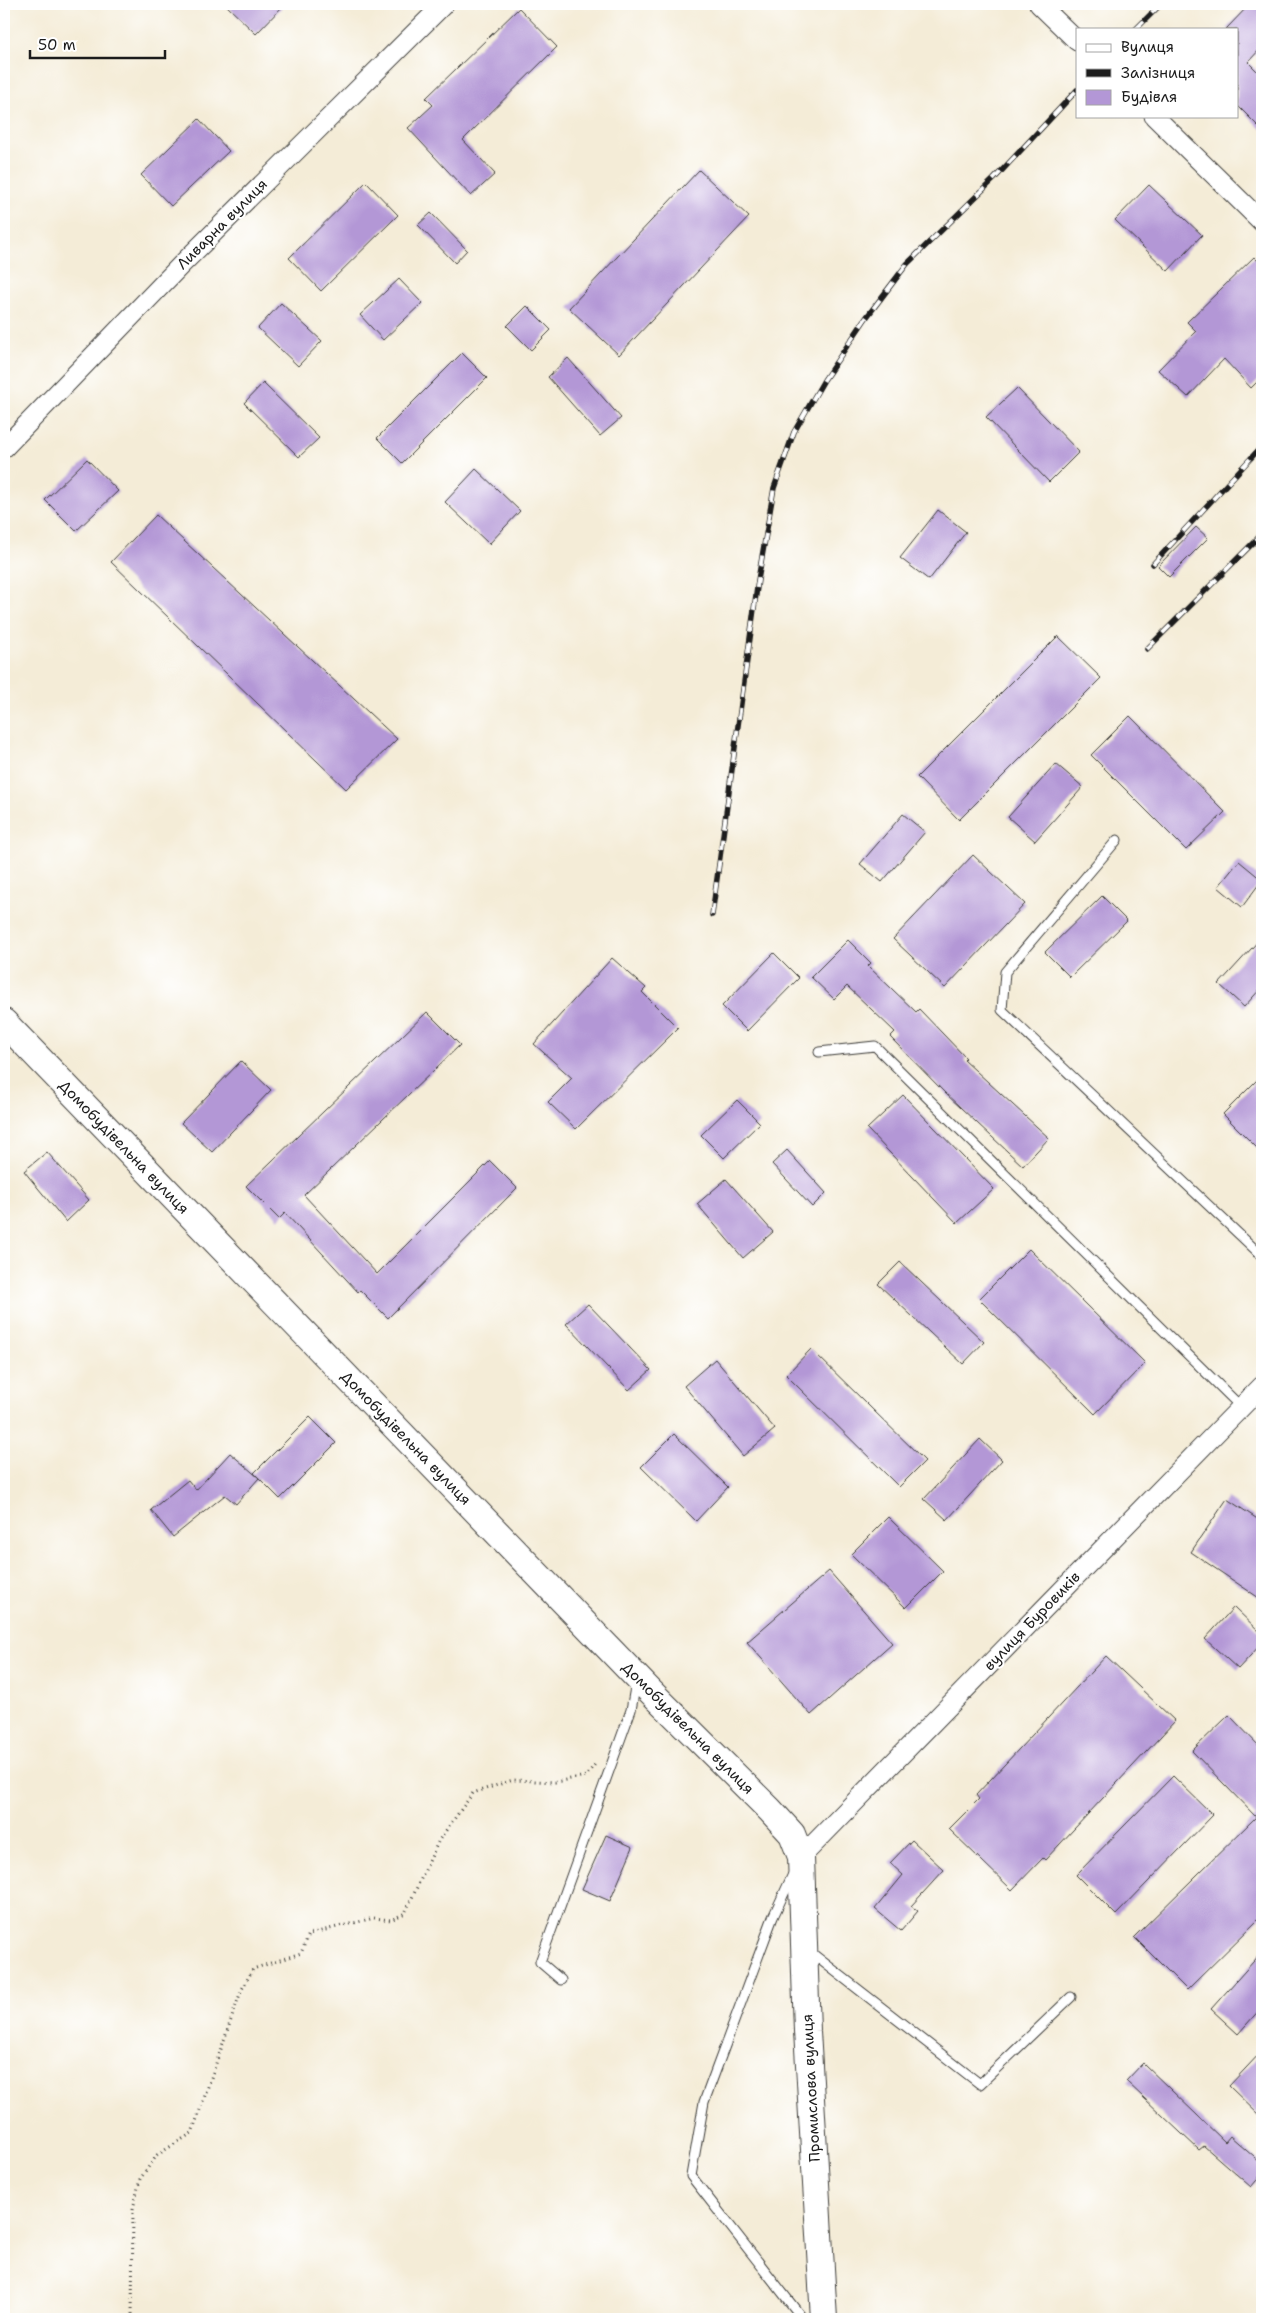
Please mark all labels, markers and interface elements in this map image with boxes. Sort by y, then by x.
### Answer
scale bar [30,28,165,60]
legend [1076,28,1238,118]
text: 50 m [38,35,76,55]
text: Вулиця [1121,37,1174,57]
text: Залізниця [1121,63,1195,83]
text: Будівля [1121,87,1177,107]
street label: Ливарна вулиця [172,174,272,274]
street label: Домобудівельна вулиця [54,1075,194,1219]
street label: Домобудівельна вулиця [336,1366,476,1510]
street label: вулиця Буровиків [979,1567,1085,1675]
street label: Домобудівельна вулиця [617,1657,759,1799]
street label: Промислова вулиця [797,2013,825,2163]

